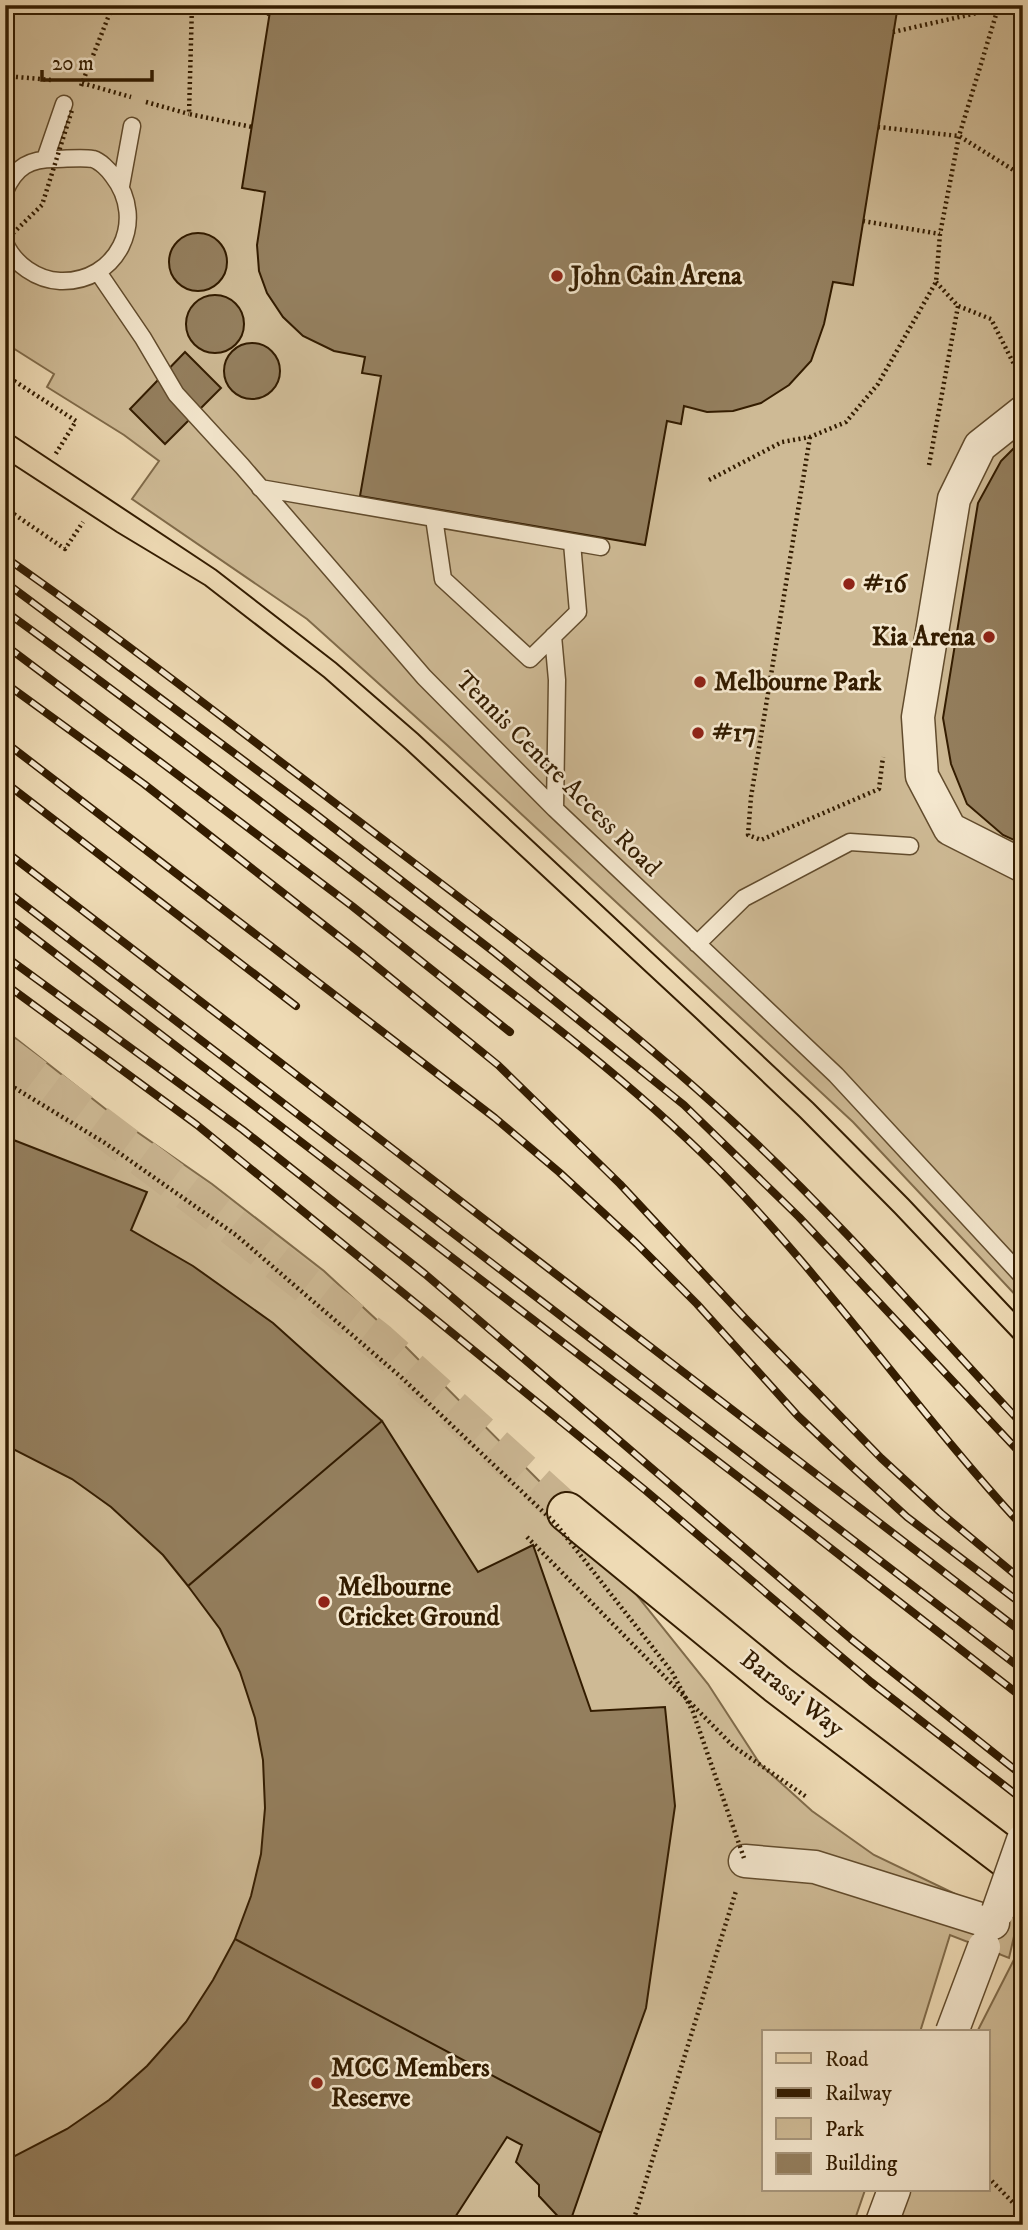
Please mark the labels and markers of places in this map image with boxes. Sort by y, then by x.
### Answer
place label: John Cain Arena [568,260,743,293]
marker: John Cain Arena [549,268,565,284]
place label: #16 [863,568,908,601]
marker: #16 [841,576,857,592]
place label: Kia Arena [872,621,976,654]
marker: Kia Arena [981,629,997,645]
place label: Melbourne Park [714,666,883,699]
marker: Melbourne Park [692,674,708,690]
place label: #17 [712,717,756,750]
marker: #17 [690,725,706,741]
place label: Melbourne Cricket Ground [338,1571,501,1634]
marker: Melbourne Cricket Ground [316,1594,332,1610]
place label: MCC Members Reserve [331,2052,490,2115]
marker: MCC Members Reserve [309,2075,325,2091]

